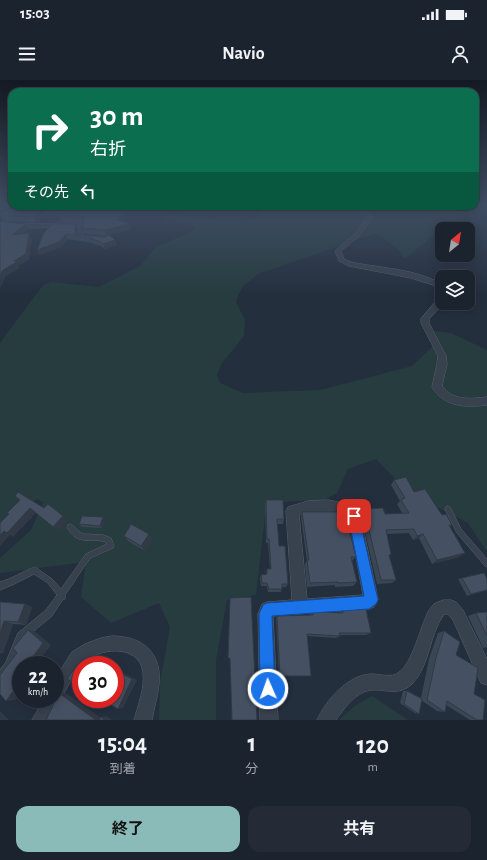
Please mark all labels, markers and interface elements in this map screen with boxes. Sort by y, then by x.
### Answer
text: 15:03 [20,6,50,21]
icon: menu [16,43,38,65]
icon: person [449,43,471,65]
text: Navio [222,45,265,63]
text: 30 m [90,103,143,131]
icon: right [24,104,76,156]
text: 右折 [90,141,126,159]
icon: left [77,180,99,202]
text: その先 [24,185,69,200]
north arrow [435,222,475,262]
map controls [435,222,475,310]
button: layers [435,270,475,310]
pin [337,499,371,533]
icon: arrive [343,505,365,527]
speed limit sign: 30 [72,656,124,708]
text: 22 [29,667,47,687]
position arrow [247,668,289,710]
text: km/h [28,687,48,697]
text: 15:04 [98,732,147,756]
text: 1 [248,732,256,756]
text: 120 [356,734,389,758]
text: m [367,761,378,774]
text: 到着 [110,763,136,776]
text: 分 [245,763,258,776]
button: 終了 [16,806,240,852]
button: 共有 [248,806,471,852]

